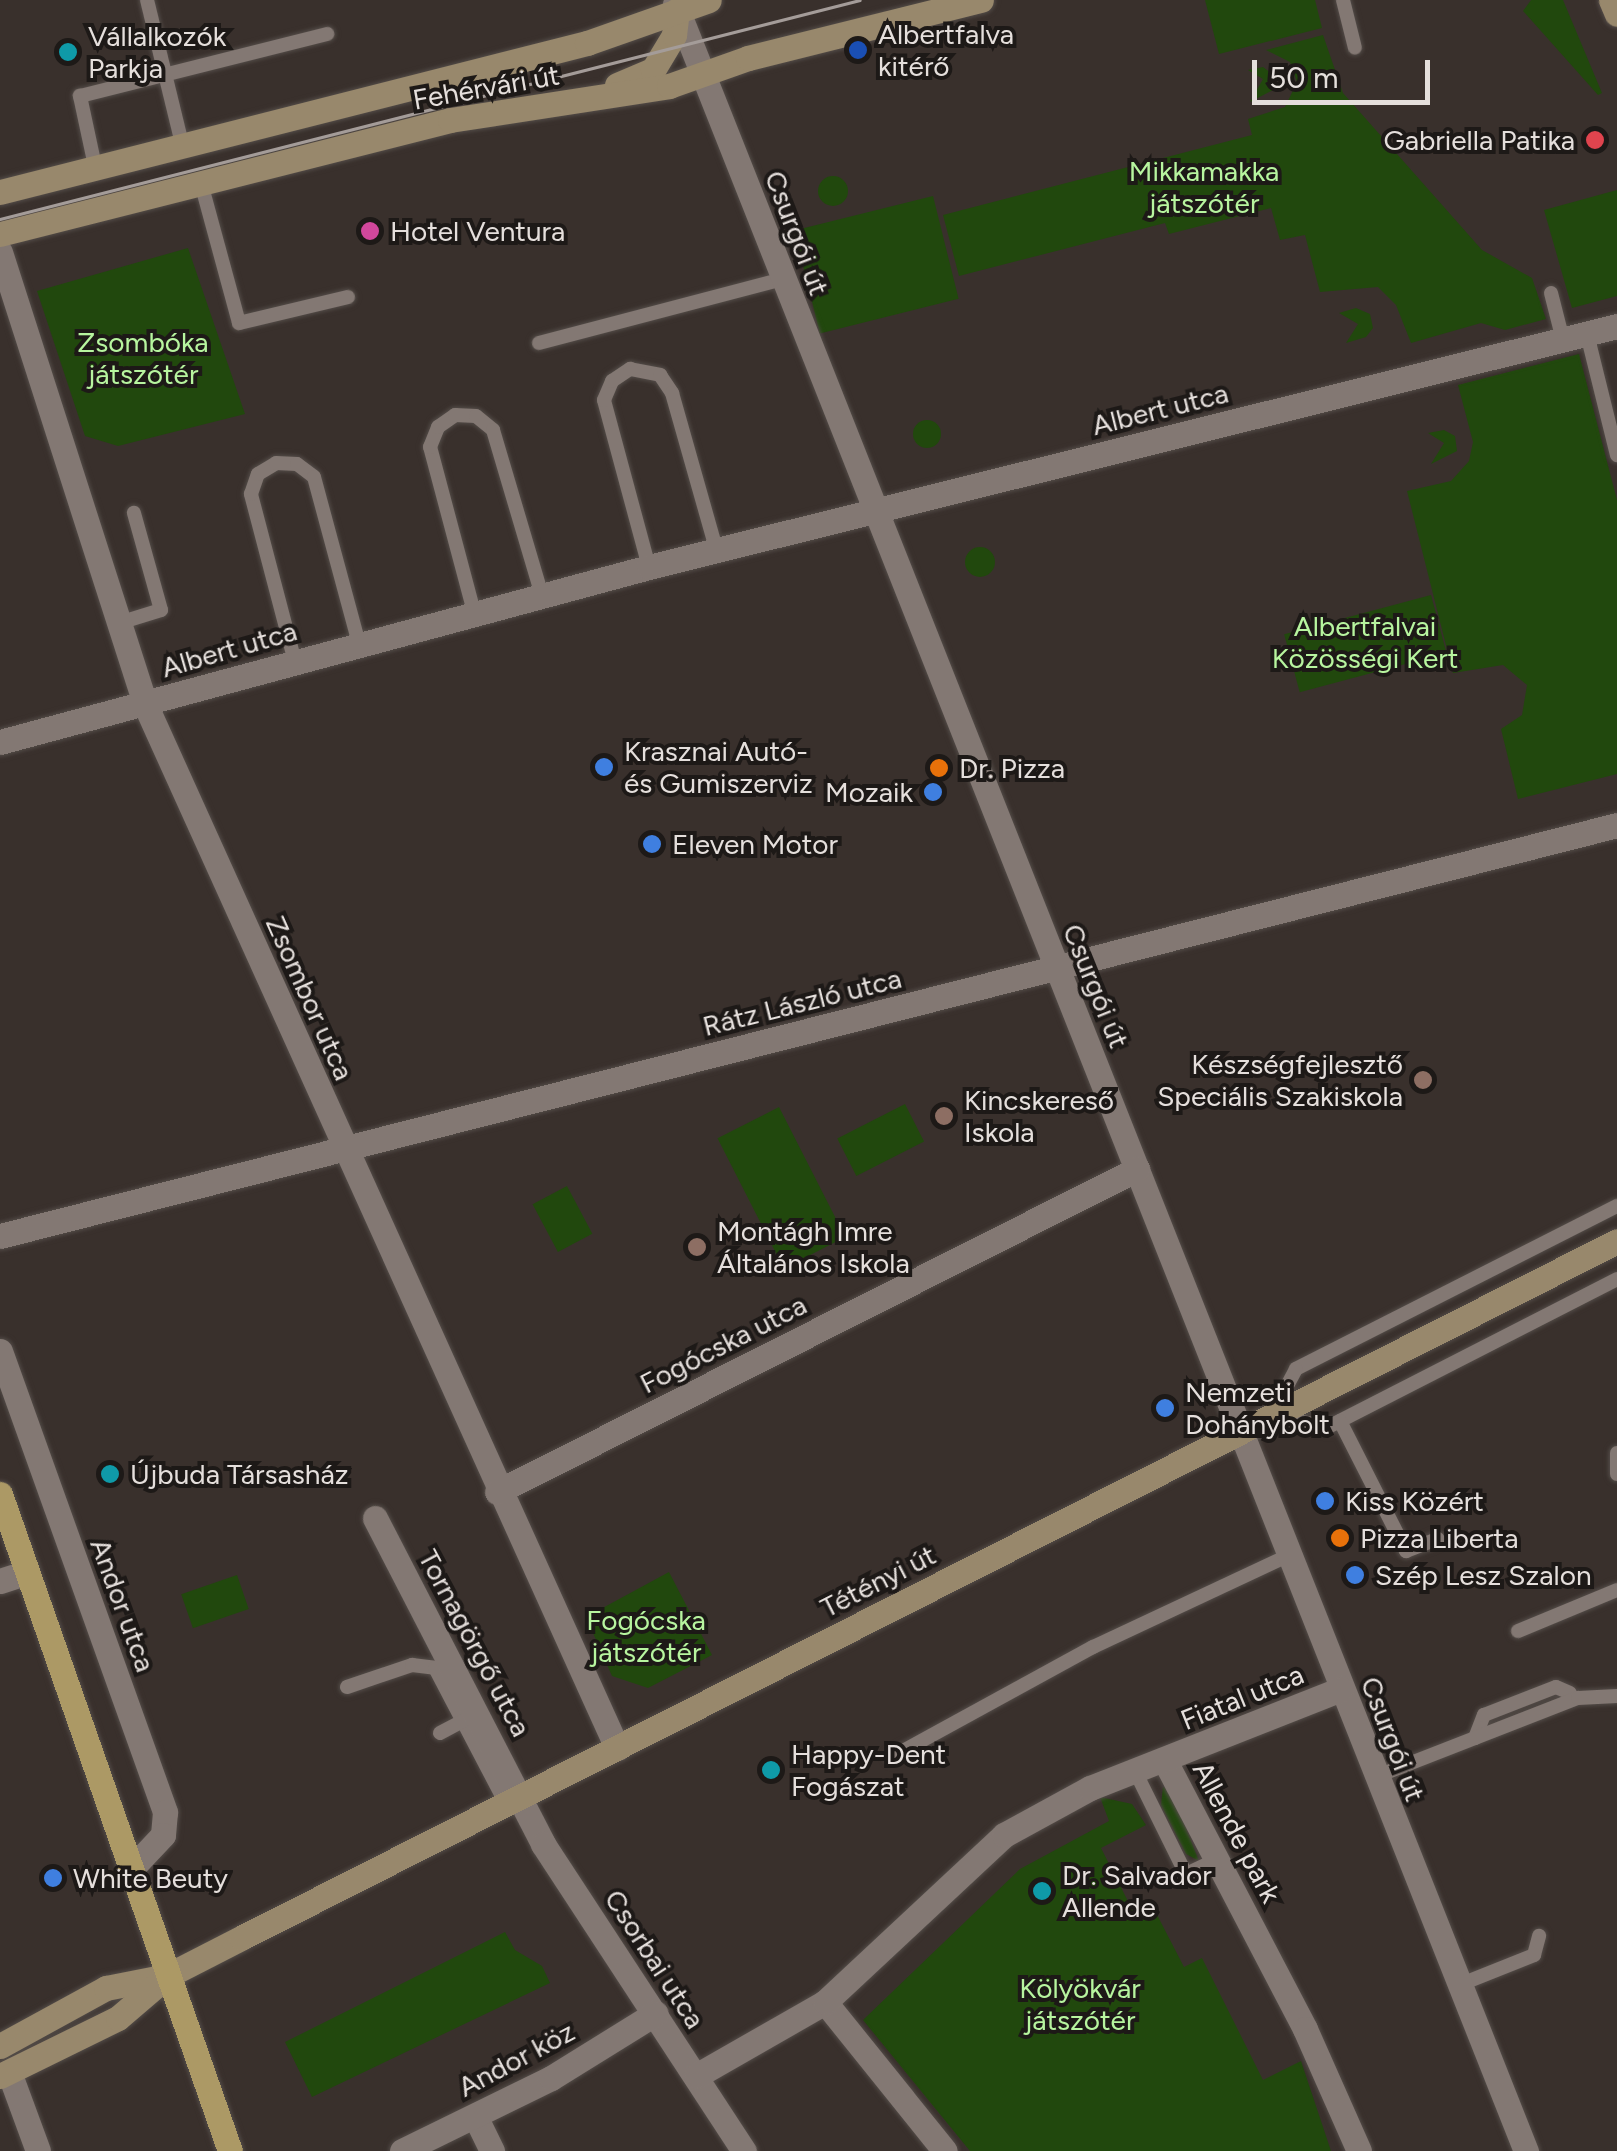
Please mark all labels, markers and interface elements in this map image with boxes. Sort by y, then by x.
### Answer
place label: Albertfalva kitérő [878,17,1014,83]
place label: Vállalkozók Parkja [88,19,226,85]
marker: Albertfalva kitérő [847,39,869,61]
scale bar [1257,40,1434,102]
marker: Vállalkozók Parkja [57,41,79,63]
street label: Fehérvári út [410,58,562,116]
text: 50 m [1269,59,1338,96]
place label: Gabriella Patika [1383,123,1575,157]
marker: Gabriella Patika [1584,129,1606,151]
park label: Mikkamakka játszótér [1129,154,1279,220]
street label: Csurgói út [758,166,836,300]
place label: Hotel Ventura [390,214,565,248]
marker: Hotel Ventura [359,220,381,242]
park label: Zsombóka játszótér [77,325,209,391]
street label: Albert utca [1088,376,1232,442]
park label: Albertfalvai Közösségi Kert [1272,609,1458,675]
street label: Albert utca [157,614,301,684]
place label: Krasznai Autó- és Gumiszerviz [624,734,813,800]
place label: Dr. Pizza [959,751,1065,785]
marker: Krasznai Autó- és Gumiszerviz [593,756,615,778]
marker: Dr. Pizza [928,757,950,779]
place label: Mozaik [825,775,913,809]
marker: Mozaik [922,781,944,803]
place label: Eleven Motor [672,827,838,861]
marker: Eleven Motor [641,833,663,855]
street label: Zsombor utca [259,911,361,1085]
street label: Csurgói út [1056,919,1136,1053]
street label: Rátz László utca [699,961,905,1043]
place label: Készségfejlesztő Speciális Szakiskola [1157,1047,1403,1113]
marker: Készségfejlesztő Speciális Szakiskola [1412,1069,1434,1091]
place label: Kincskereső Iskola [964,1083,1114,1149]
marker: Kincskereső Iskola [933,1105,955,1127]
place label: Montágh Imre Általános Iskola [717,1214,910,1280]
marker: Montágh Imre Általános Iskola [686,1236,708,1258]
street label: Fogócska utca [634,1288,812,1400]
place label: Nemzeti Dohánybolt [1185,1375,1330,1441]
marker: Nemzeti Dohánybolt [1154,1397,1176,1419]
place label: Újbuda Társasház [130,1457,348,1491]
marker: Újbuda Társasház [99,1463,121,1485]
place label: Kiss Közért [1345,1484,1484,1518]
marker: Kiss Közért [1314,1490,1336,1512]
place label: Pizza Liberta [1360,1521,1518,1555]
marker: Pizza Liberta [1329,1527,1351,1549]
street label: Andor utca [83,1534,163,1676]
street label: Tétényi út [815,1538,941,1624]
street label: Tornagörgő utca [412,1544,538,1742]
place label: Szép Lesz Szalon [1375,1558,1592,1592]
marker: Szép Lesz Szalon [1344,1564,1366,1586]
park label: Fogócska játszótér [586,1603,706,1669]
street label: Fiatal utca [1176,1657,1308,1737]
street label: Csurgói út [1354,1672,1432,1806]
place label: Happy-Dent Fogászat [791,1737,946,1803]
street label: Allende park [1186,1756,1288,1908]
marker: Happy-Dent Fogászat [760,1759,782,1781]
place label: Dr. Salvador Allende [1062,1858,1212,1924]
place label: White Beuty [73,1861,228,1895]
marker: White Beuty [42,1867,64,1889]
marker: Dr. Salvador Allende [1031,1880,1053,1902]
street label: Csorbai utca [598,1883,712,2035]
park label: Kölyökvár játszótér [1019,1971,1141,2037]
street label: Andor köz [452,2014,580,2104]

